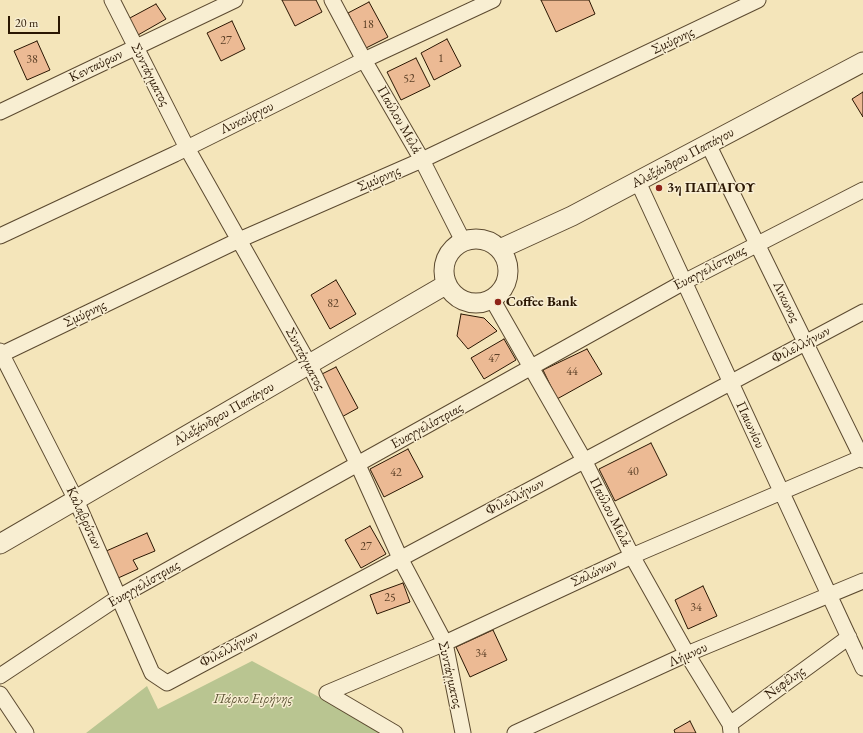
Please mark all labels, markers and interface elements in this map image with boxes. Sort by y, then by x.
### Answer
scale bar [10,8,62,34]
text: 20 m [15,15,38,31]
house number: 18 [362,18,374,32]
street label: Σμύρνης [649,24,697,58]
house number: 27 [220,34,232,48]
street label: Συντάγματος [127,41,173,109]
street label: Κενταύρων [66,46,126,86]
house number: 1 [438,52,444,66]
house number: 38 [26,53,38,67]
house number: 52 [403,72,415,86]
street label: Παύλου Μελά [373,83,425,157]
street label: Λυκούργου [217,98,277,138]
street label: Αλεξάνδρου Παπάγου [629,124,737,192]
street label: Σμύρνης [355,162,403,196]
place label: 3η ΠΑΠΑΓΟΥ [667,180,756,196]
marker: 3η ΠΑΠΑΓΟΥ [654,183,664,193]
street label: Ευαγγελίστριας [671,242,749,294]
street label: Λικωνος [769,279,803,325]
place label: Coffee Bank [506,294,577,310]
street label: Σμύρνης [61,297,109,331]
house number: 82 [327,297,339,311]
marker: Coffee Bank [493,297,503,307]
street label: Φιλελλήνων [769,323,833,367]
street label: Συντάγματος [282,325,328,393]
house number: 47 [488,352,500,366]
house number: 44 [566,365,578,379]
street label: Αλεξάνδρου Παπάγου [171,378,277,450]
street label: Ευαγγελίστριας [388,399,466,453]
street label: Παιωνίου [732,399,768,451]
house number: 40 [627,465,639,479]
house number: 42 [390,466,402,480]
street label: Φιλελλήνων [483,475,547,519]
street label: Παύλου Μελά [585,475,635,549]
street label: Καλαβρύτων [62,484,106,552]
house number: 27 [360,540,372,554]
street label: Σαλώνων [569,555,619,591]
street label: Ευαγγελίστριας [105,557,183,611]
house number: 25 [384,591,396,605]
house number: 34 [690,601,702,615]
street label: Φιλελλήνων [197,627,261,671]
street label: Λήμνου [666,639,710,671]
street label: Συντάγματος [434,640,466,710]
house number: 34 [475,647,487,661]
street label: Νεφέλης [762,663,808,703]
park label: Πάρκο Ειρήνης [213,691,293,707]

